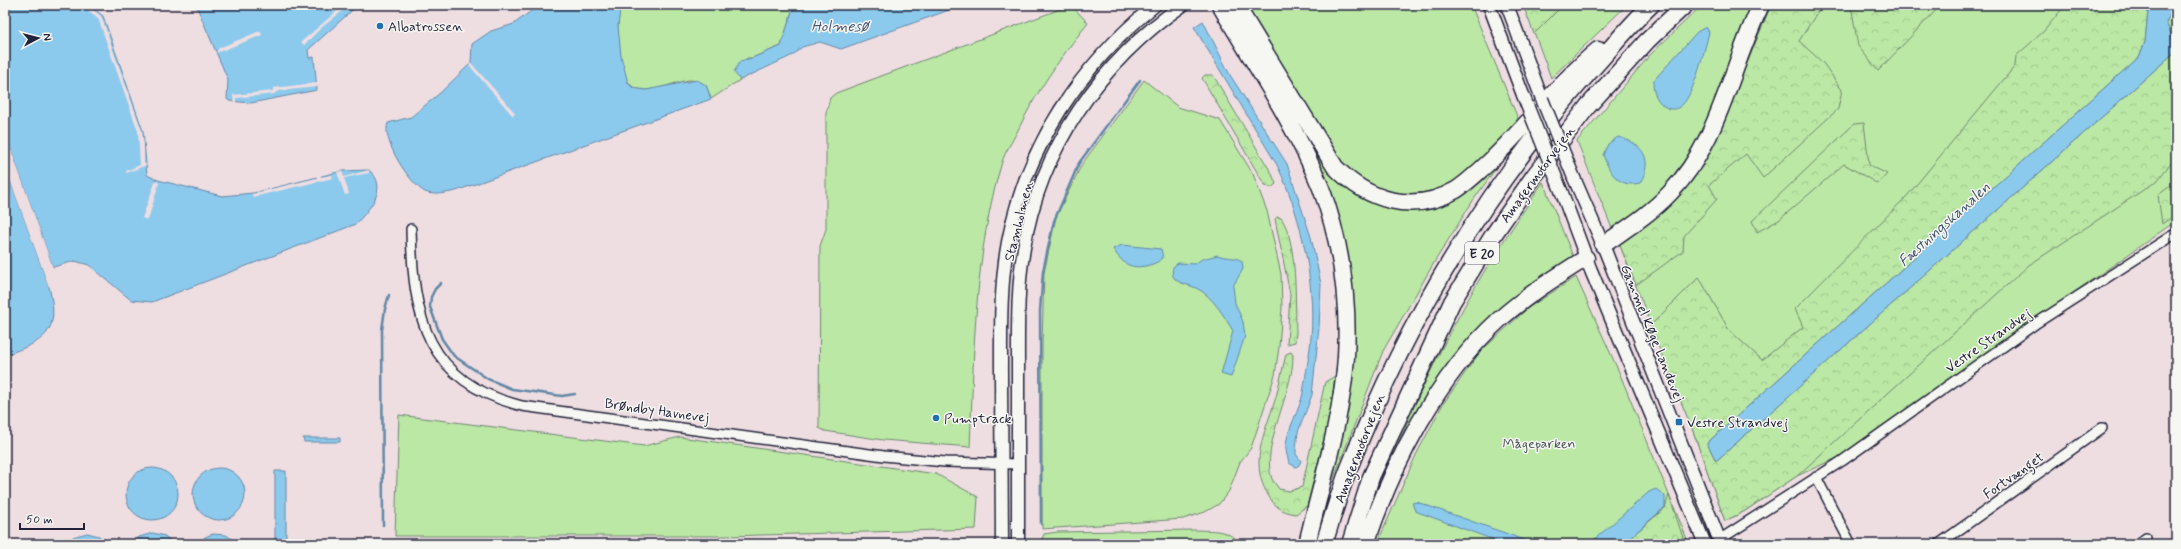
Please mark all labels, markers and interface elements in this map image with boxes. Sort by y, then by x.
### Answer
water label: Holmesø [811,17,871,37]
north arrow [18,18,58,58]
place label: Albatrossen [388,18,463,36]
marker: Albatrossen [375,21,385,31]
text: N [40,32,54,41]
street label: Amagermotorvejen [1496,122,1581,228]
water label: Fæstningskanalen [1894,178,1996,272]
street label: Stamholmen [1000,179,1038,263]
road number: E 20 [1465,242,1499,264]
street label: Gammel Køge Landevej [1616,262,1688,405]
street label: Vestre Strandvej [1942,304,2035,377]
street label: Amagermotorvejen [1331,391,1391,506]
street label: Brøndby Havnevej [603,395,710,427]
place label: Pumptrack [944,410,1012,428]
marker: Pumptrack [931,413,941,423]
place label: Vestre Strandvej [1687,414,1788,432]
marker: Vestre Strandvej [1674,417,1684,427]
park label: Mågeparken [1503,435,1575,453]
street label: Fortvænget [1980,448,2049,505]
scale bar [20,505,84,531]
text: 50 m [26,512,53,528]

